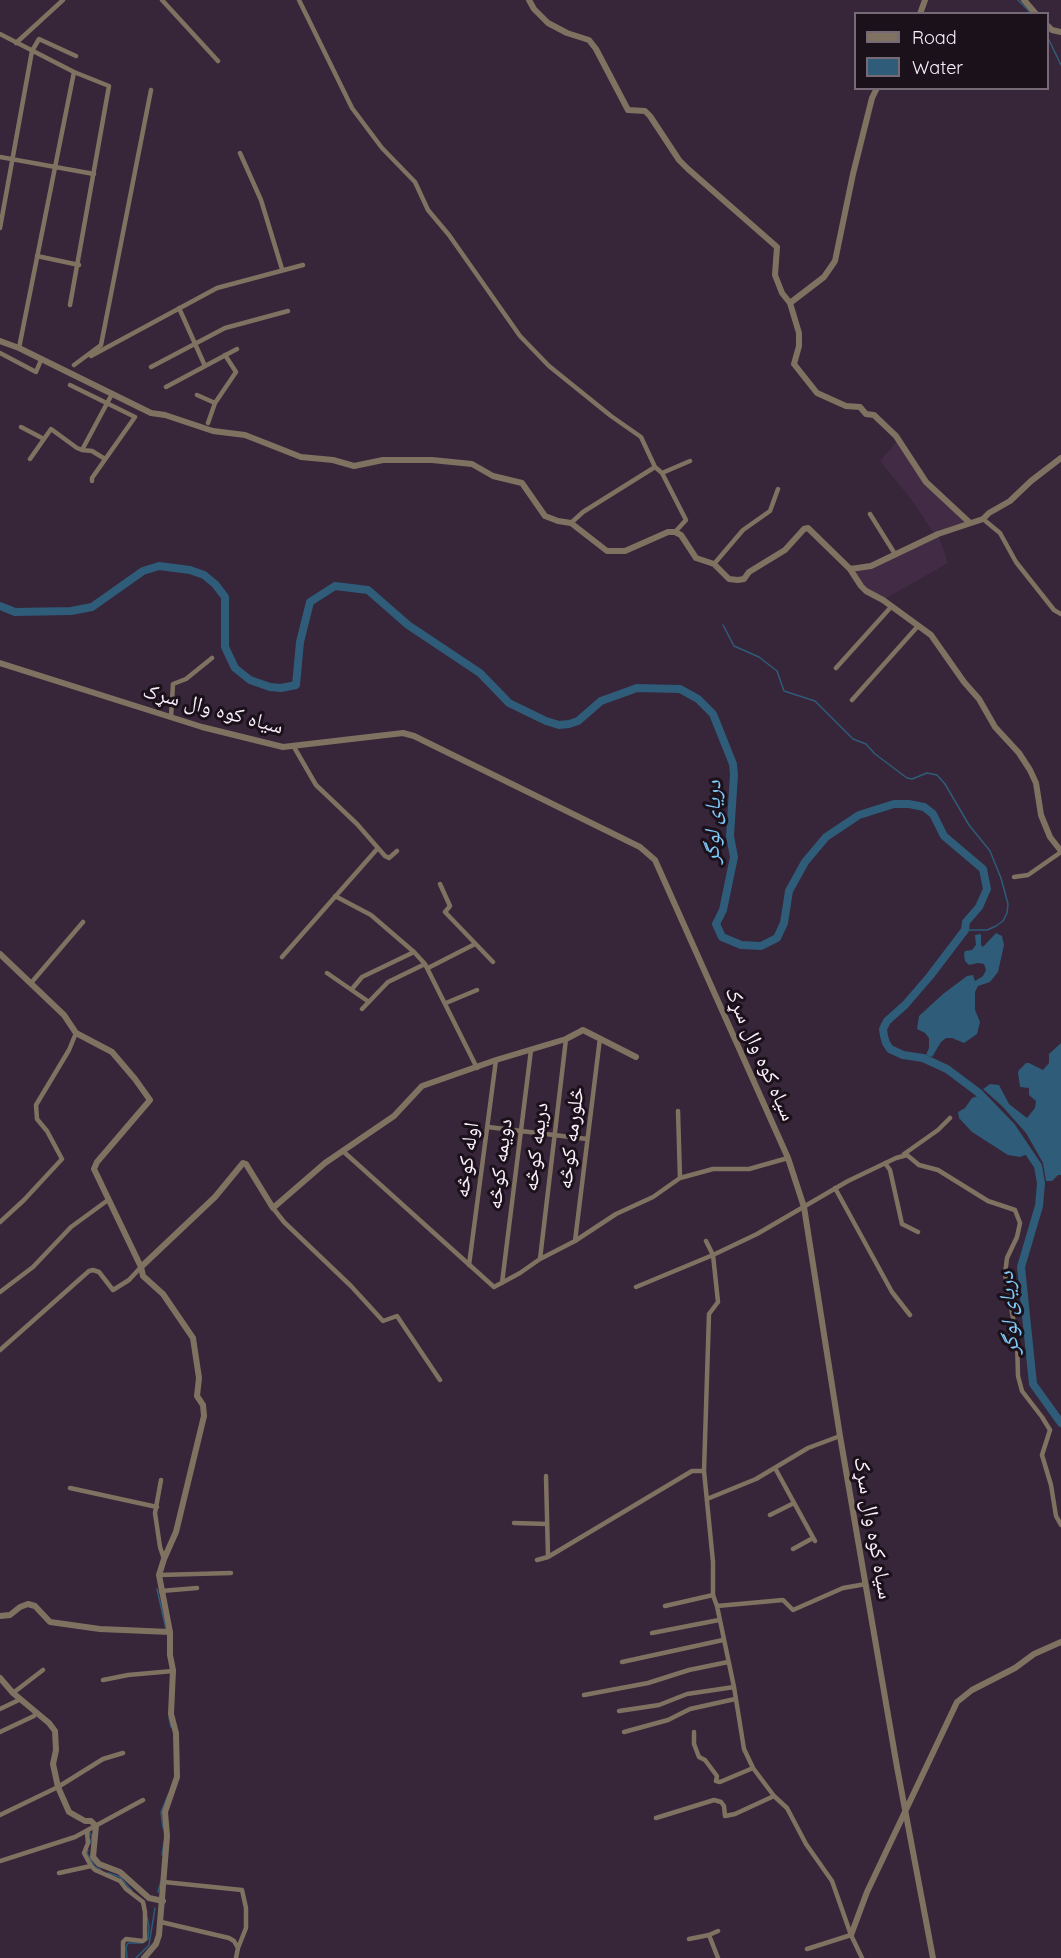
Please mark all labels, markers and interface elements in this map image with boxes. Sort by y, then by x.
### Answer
legend [854,12,1049,90]
text: Road [912,26,957,49]
text: Water [912,56,963,79]
street label: سیاه کوه وال سړک [140,678,286,740]
water label: دریای لوگر [699,780,727,864]
street label: سیاه کوه وال سړک [719,983,801,1125]
street label: څلورمه کوڅه [552,1086,590,1190]
street label: دریمه کوڅه [518,1101,554,1193]
street label: دویمه کوڅه [482,1117,518,1211]
street label: اوله کوڅه [449,1121,485,1199]
water label: دریای لوگر [993,1271,1025,1355]
street label: سیاه کوه وال سړک [848,1455,898,1601]

